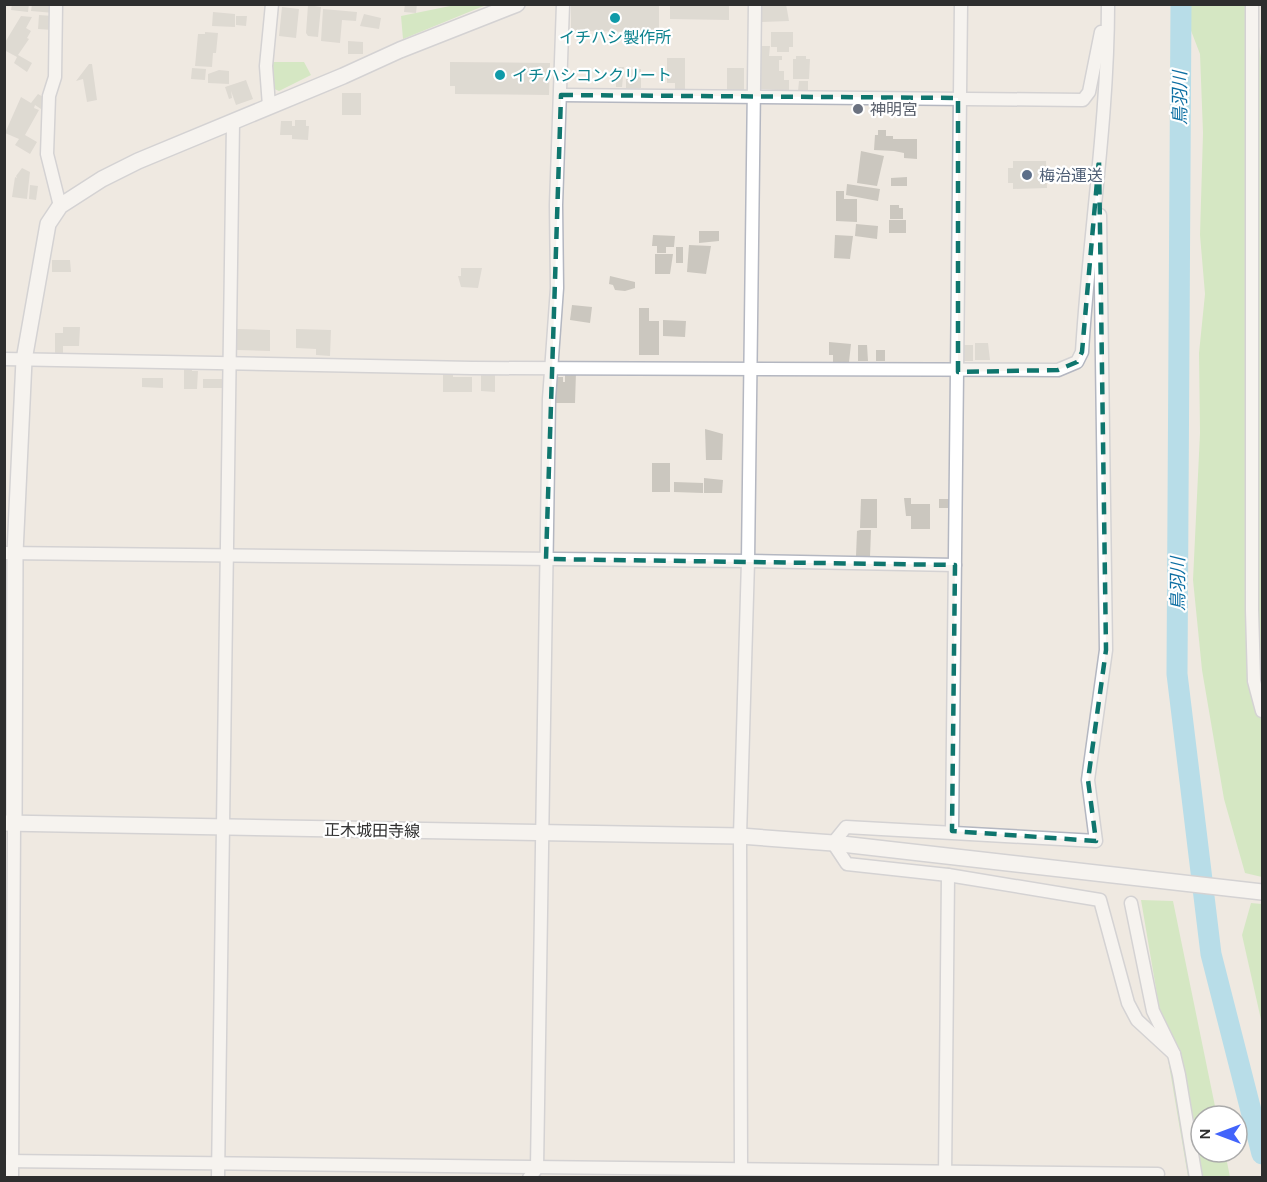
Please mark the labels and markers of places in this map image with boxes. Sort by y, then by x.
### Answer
marker: イチハシ製作所 [608,11,622,25]
place label: イチハシ製作所 [559,28,671,47]
place label: イチハシコンクリート [512,66,672,85]
marker: イチハシコンクリート [493,68,507,82]
place label: 神明宮 [870,100,918,119]
marker: 神明宮 [851,102,865,116]
place label: 梅治運送 [1039,166,1103,185]
marker: 梅治運送 [1020,168,1034,182]

